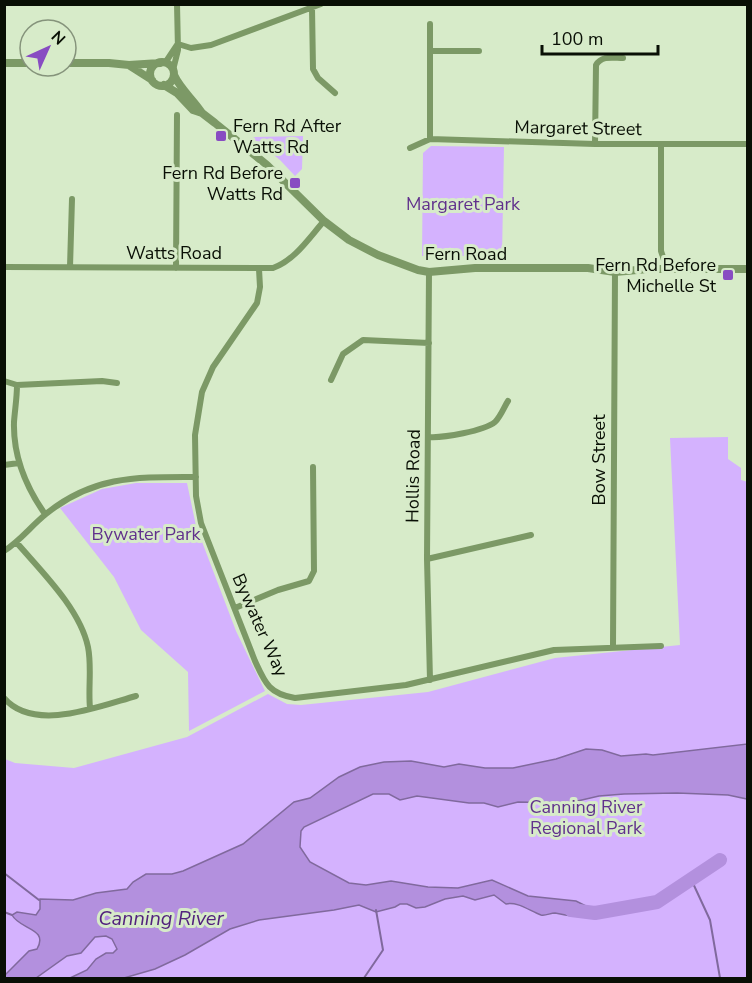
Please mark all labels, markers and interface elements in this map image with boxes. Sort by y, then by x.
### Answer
north arrow [18,18,78,78]
scale bar [542,18,658,56]
text: N [46,26,70,50]
text: 100 m [551,27,603,51]
place label: Fern Rd After Watts Rd [233,114,342,159]
street label: Margaret Street [514,115,643,141]
marker: Fern Rd After Watts Rd [214,129,228,143]
place label: Fern Rd Before Watts Rd [162,161,283,206]
marker: Fern Rd Before Watts Rd [288,176,302,190]
park label: Margaret Park [406,192,521,216]
street label: Watts Road [126,241,222,265]
street label: Fern Road [425,242,507,266]
place label: Fern Rd Before Michelle St [595,253,717,298]
marker: Fern Rd Before Michelle St [721,268,735,282]
street label: Bow Street [587,414,611,505]
street label: Hollis Road [400,429,426,523]
park label: Bywater Park [91,522,202,546]
street label: Bywater Way [227,570,294,681]
park label: Canning River Regional Park [530,795,643,840]
water label: Canning River [98,905,224,932]

